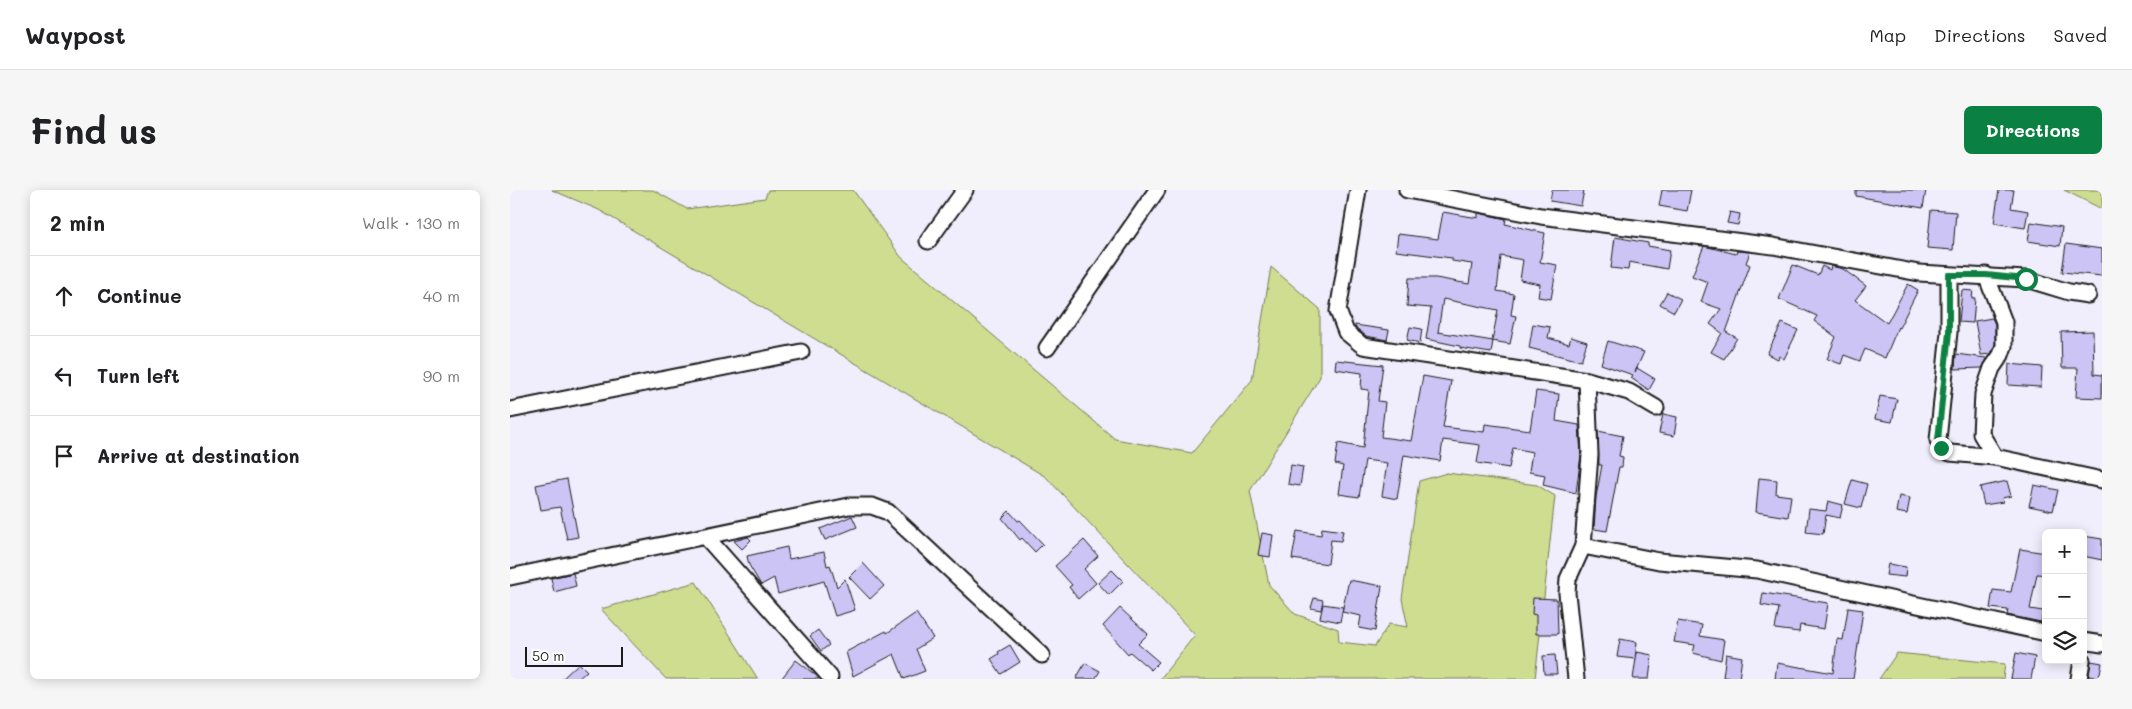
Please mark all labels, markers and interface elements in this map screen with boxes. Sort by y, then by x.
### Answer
text: Waypost [25,19,126,50]
text: Map [1869,23,1906,47]
text: Directions [1934,23,2026,47]
text: Saved [2054,23,2107,47]
button: Directions [1964,106,2102,154]
text: Find us [30,107,157,153]
text: 2 min [50,209,105,236]
text: Walk · 130 m [362,212,460,233]
route start [2015,268,2038,291]
icon: ahead [50,282,78,310]
text: Continue [97,283,182,308]
text: 40 m [423,285,460,306]
icon: left [50,362,78,390]
text: Turn left [97,363,180,388]
text: 90 m [423,365,460,386]
route end [1930,437,1953,460]
icon: arrive [50,442,78,470]
text: Arrive at destination [97,443,300,468]
map controls [2042,529,2087,664]
button: + [2042,529,2087,574]
button: − [2042,574,2087,619]
button: layers [2042,619,2087,664]
scale bar [525,644,622,667]
text: 50 m [532,646,564,665]

